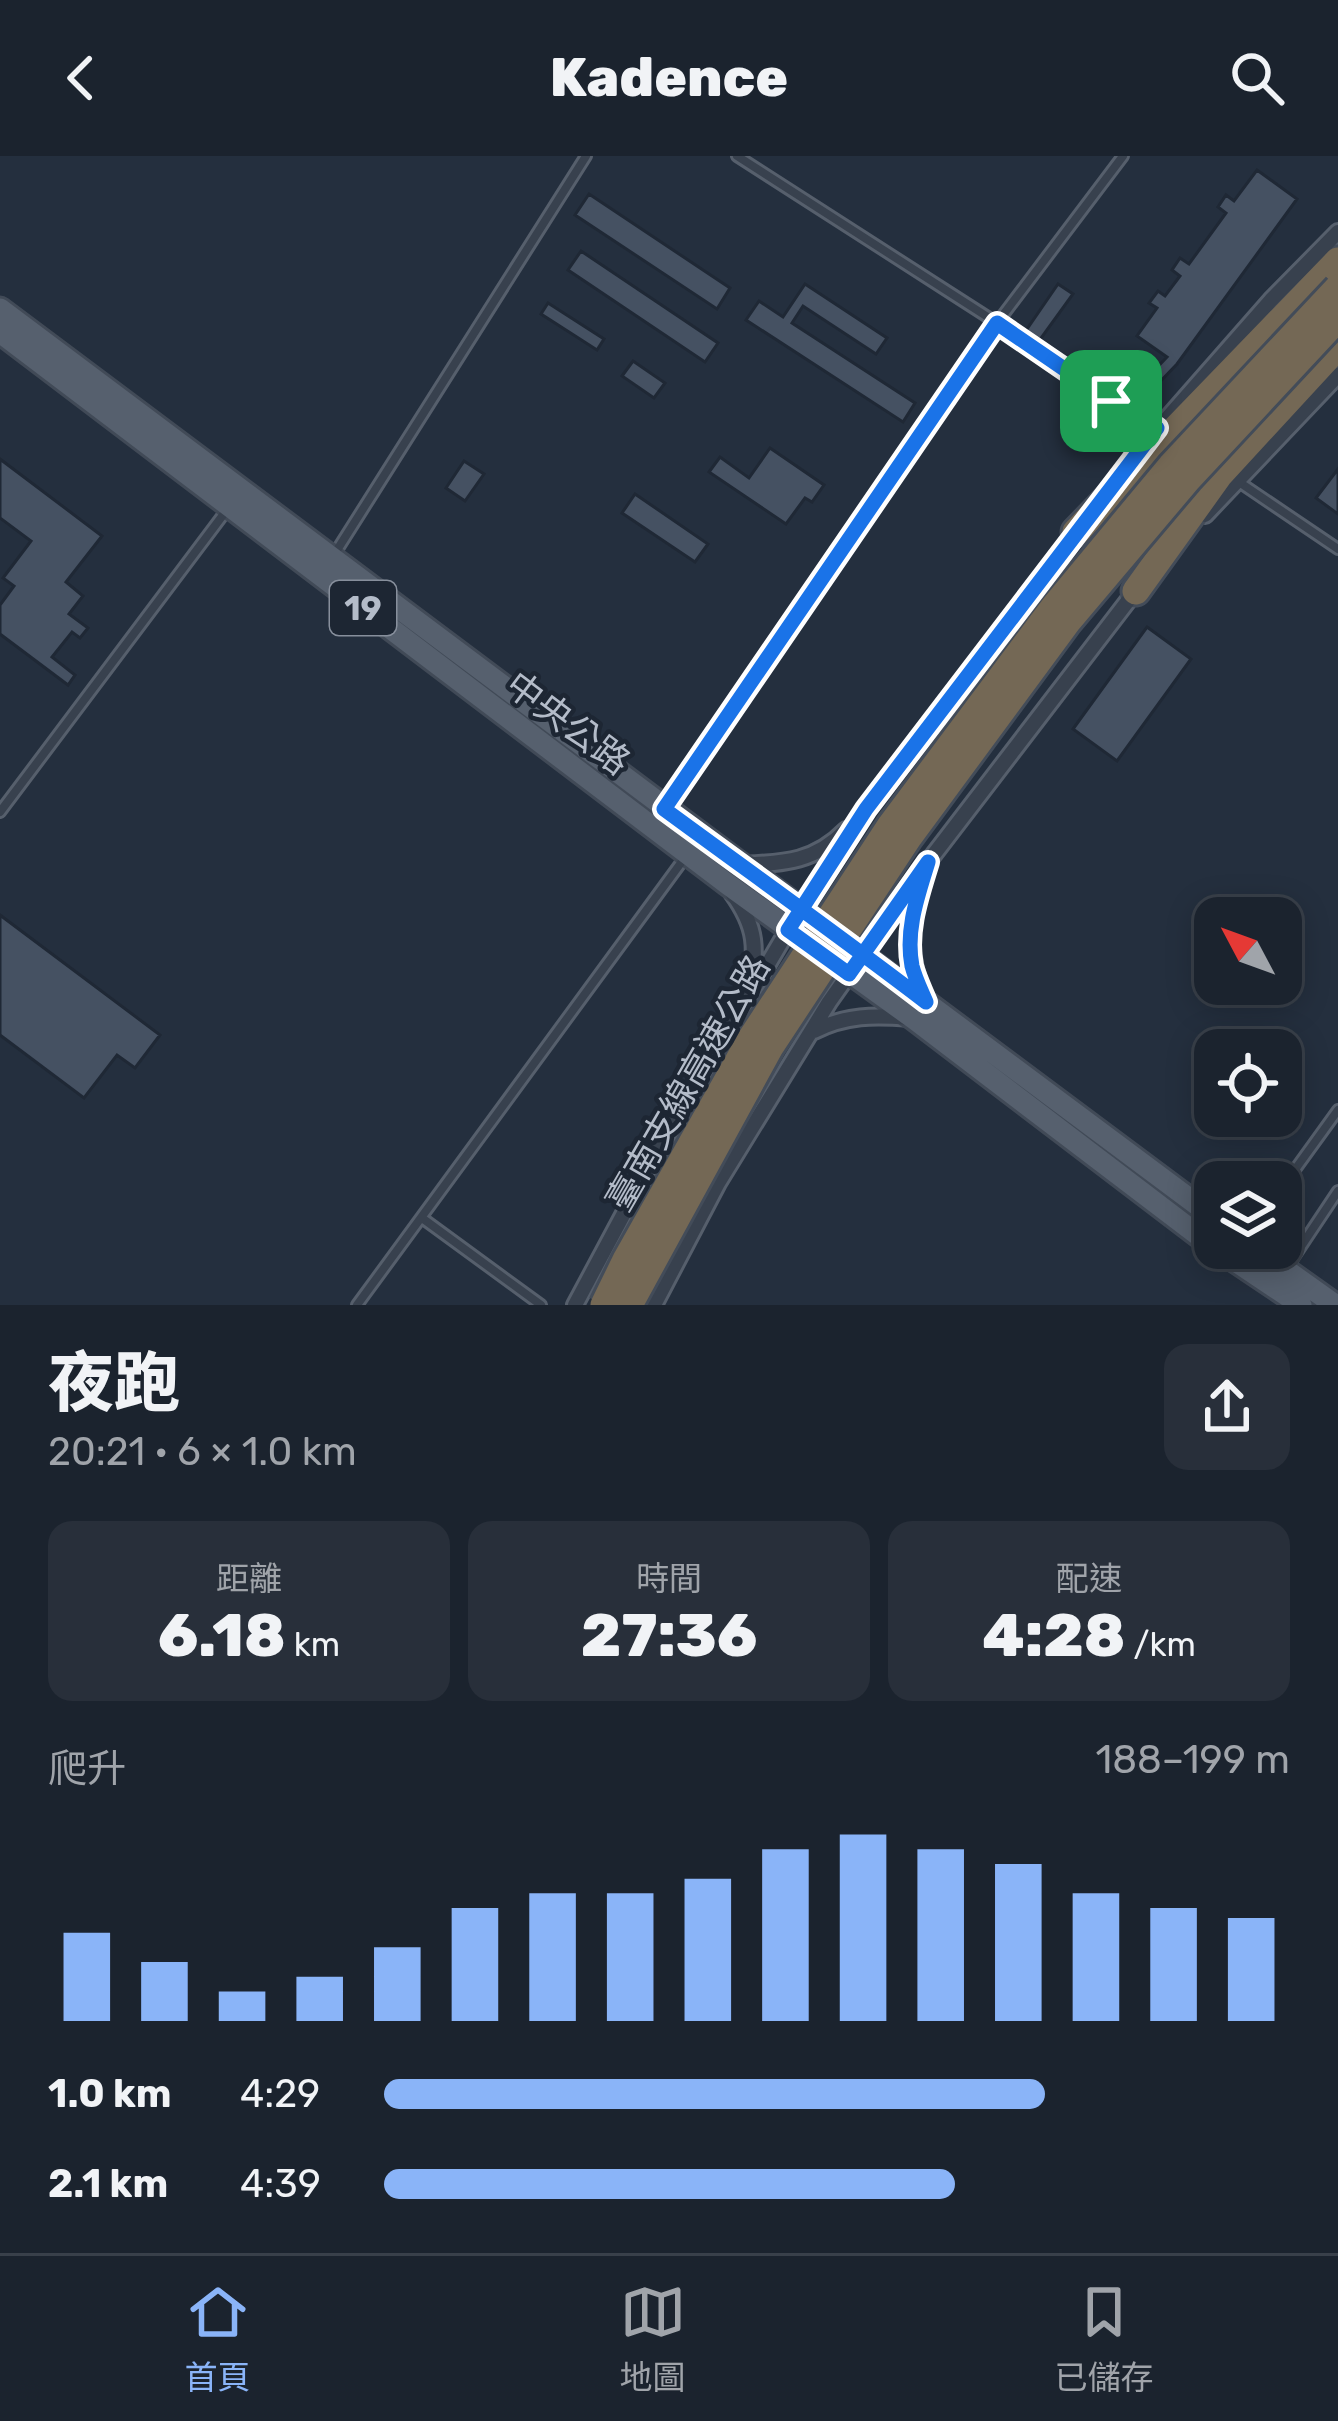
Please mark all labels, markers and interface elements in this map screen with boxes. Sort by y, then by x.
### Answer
icon: back [48,45,114,111]
icon: search [1224,45,1290,111]
text: Kadence [550,46,788,110]
pin [1060,350,1162,452]
icon: arrive [1078,368,1144,434]
road number: 19 [330,581,396,635]
street label: 中央公路 [498,662,638,784]
north arrow [1194,897,1302,1005]
map controls [1194,897,1302,1269]
street label: 臺南支線高速公路 [597,948,779,1218]
button: locate [1194,1029,1302,1137]
button: layers [1194,1161,1302,1269]
text: 夜跑 [48,1344,180,1423]
button: share [1164,1344,1290,1470]
text: 20:21 · 6 × 1.0 km [48,1429,357,1475]
text: 距離 [216,1559,282,1598]
text: 時間 [636,1559,702,1598]
text: 配速 [1056,1559,1122,1598]
text: 6.18 [158,1600,286,1671]
text: 27:36 [581,1600,757,1671]
text: 4:28 [982,1600,1125,1671]
text: km [286,1625,340,1664]
text: /km [1125,1625,1196,1664]
text: 188–199 m [1096,1737,1290,1783]
text: 爬升 [48,1746,126,1792]
text: 1.0 km [48,2071,172,2117]
text: 4:29 [240,2071,320,2117]
text: 2.1 km [48,2161,168,2207]
text: 4:39 [240,2161,321,2207]
tab: 首頁 [185,2279,251,2399]
tab: 地圖 [620,2279,686,2399]
tab: 已儲存 [1055,2279,1154,2399]

